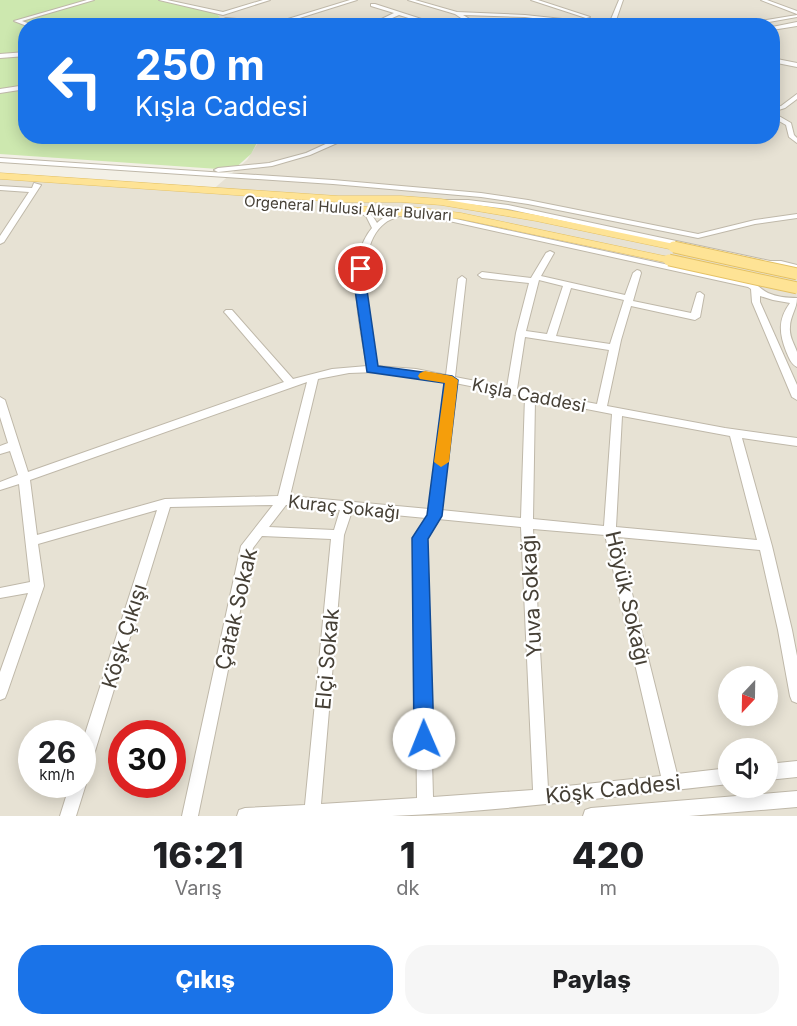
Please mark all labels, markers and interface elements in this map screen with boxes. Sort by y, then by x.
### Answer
text: 250 m [135,39,265,90]
icon: left [36,42,114,120]
text: Kışla Caddesi [135,90,308,123]
street label: Orgeneral Hulusi Akar Bulvarı [243,191,453,225]
pin [335,243,386,294]
icon: arrive [344,252,377,285]
street label: Kışla Caddesi [470,374,588,416]
street label: Kuraç Sokağı [287,491,401,523]
street label: Höyük Sokağı [600,529,656,667]
street label: Yuva Sokağı [515,534,547,658]
street label: Çatak Sokak [210,545,262,672]
street label: Köşk Çıkışı [96,581,152,691]
street label: Elçi Sokak [310,607,344,711]
north arrow [718,666,778,726]
map controls [718,666,778,798]
position arrow [392,707,456,771]
speed limit sign: 30 [108,720,186,798]
text: 26 [38,734,76,770]
button: sound [718,738,778,798]
text: km/h [39,765,75,784]
street label: Köşk Caddesi [544,769,682,809]
text: 16:21 [152,833,244,877]
text: 1 [400,833,416,877]
text: 420 [572,833,645,877]
text: Varış [174,876,222,900]
text: dk [396,876,419,900]
text: m [599,876,617,900]
button: Çıkış [18,945,393,1014]
button: Paylaş [405,945,779,1014]

